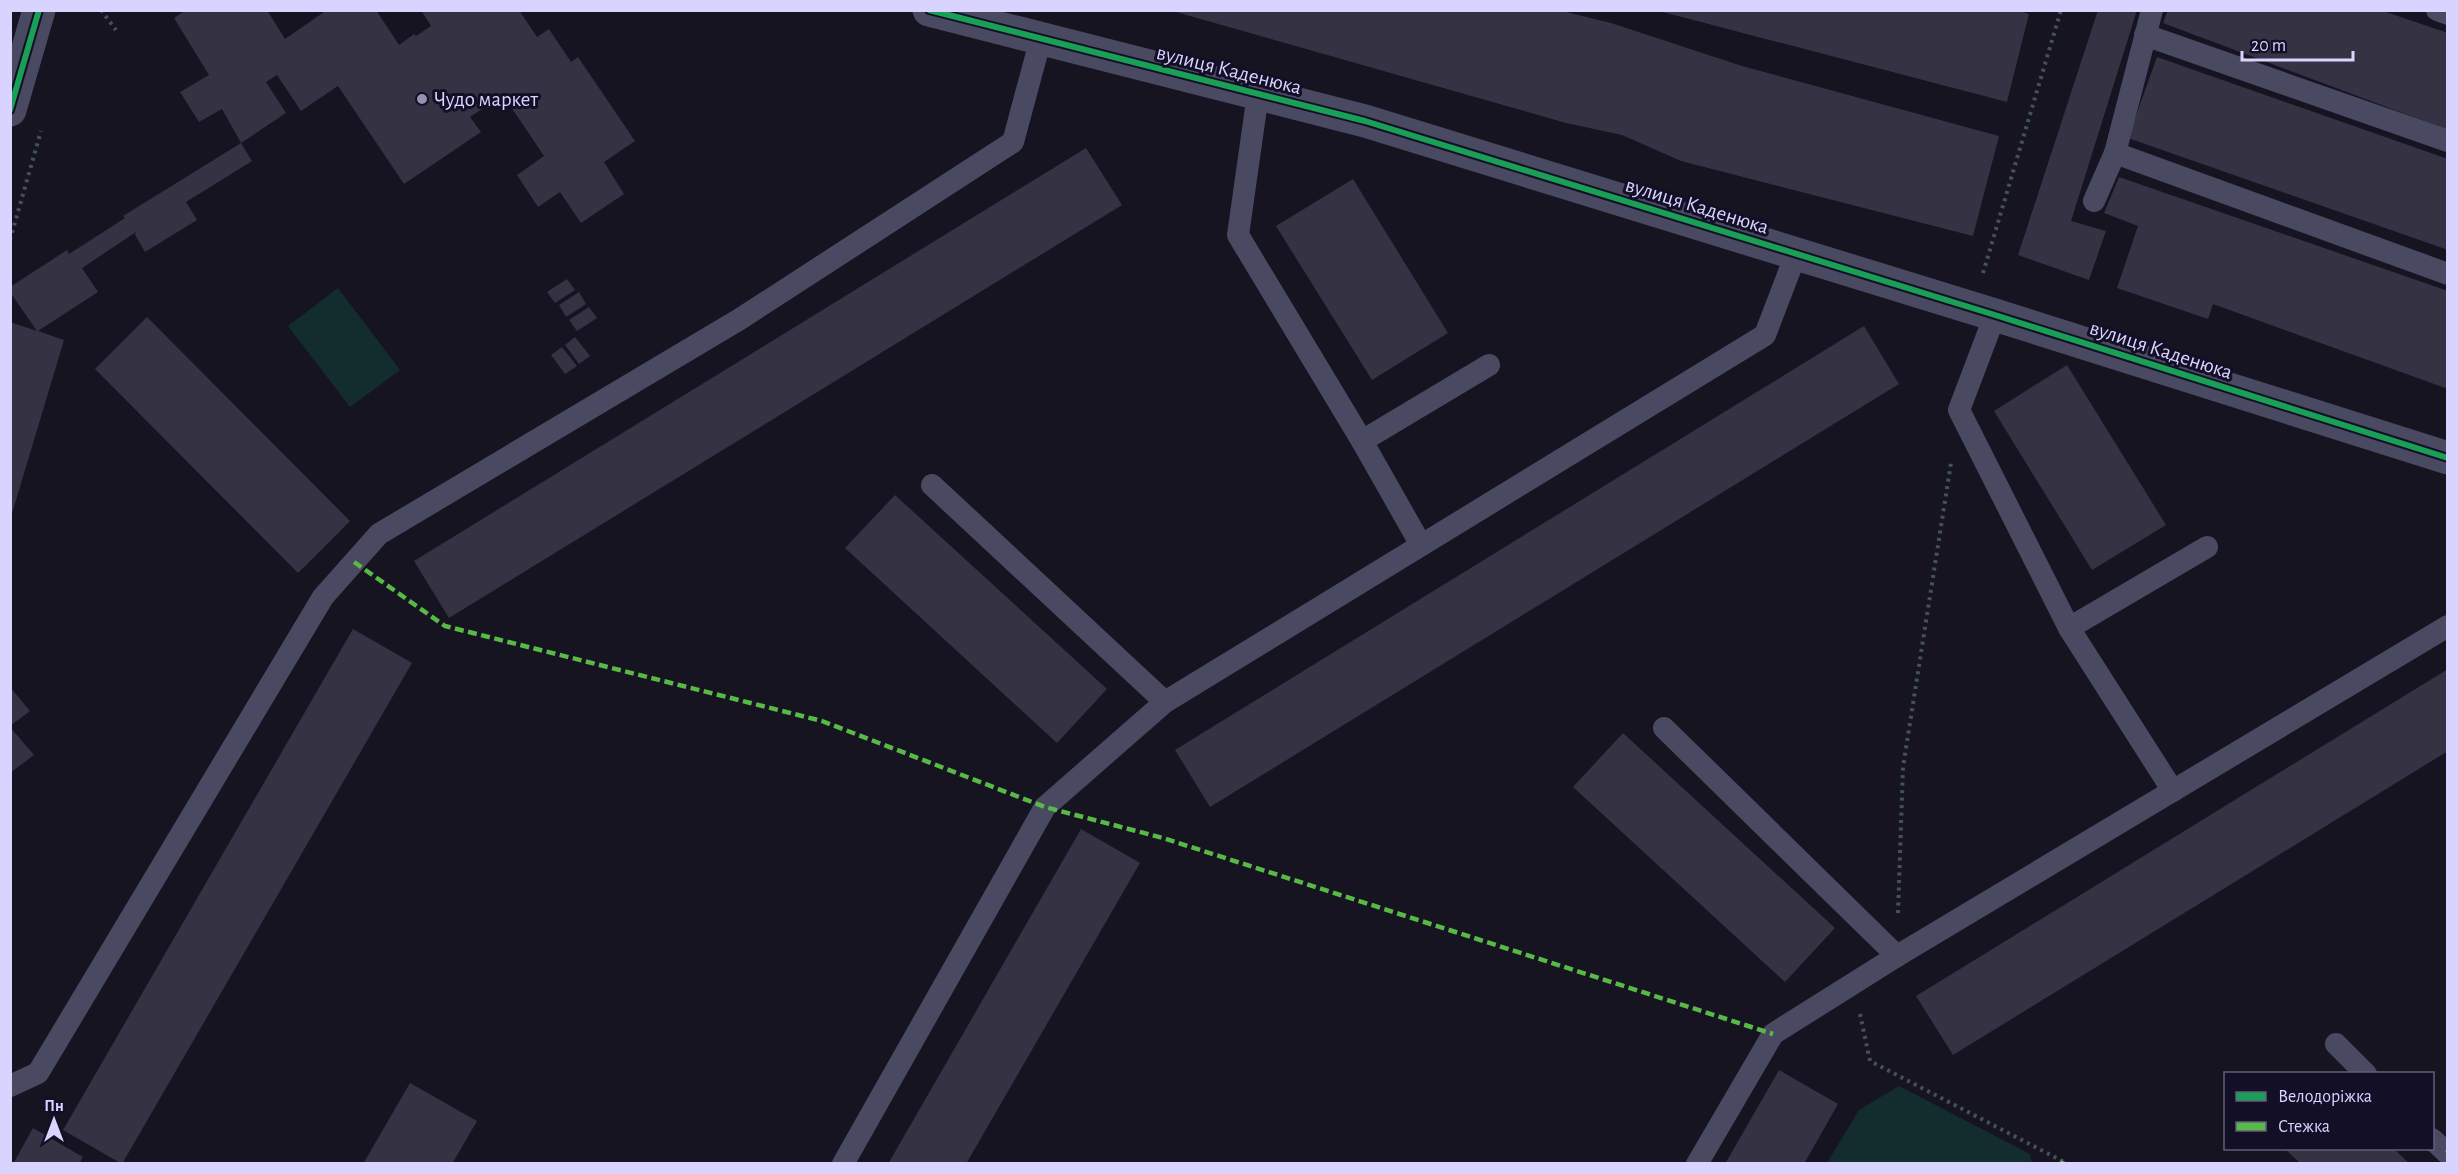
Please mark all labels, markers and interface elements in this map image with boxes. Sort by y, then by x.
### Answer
scale bar [2242,24,2353,62]
text: 20 m [2251,37,2286,55]
street label: вулиця Каденюка [1154,42,1304,98]
place label: Чудо маркет [434,89,538,110]
marker: Чудо маркет [415,92,429,106]
street label: вулиця Каденюка [1623,174,1772,238]
street label: вулиця Каденюка [2087,317,2235,383]
legend [2224,1072,2434,1150]
text: Велодоріжка [2278,1088,2372,1106]
north arrow [24,1090,84,1150]
text: Пн [44,1098,64,1114]
text: Стежка [2278,1118,2330,1136]

